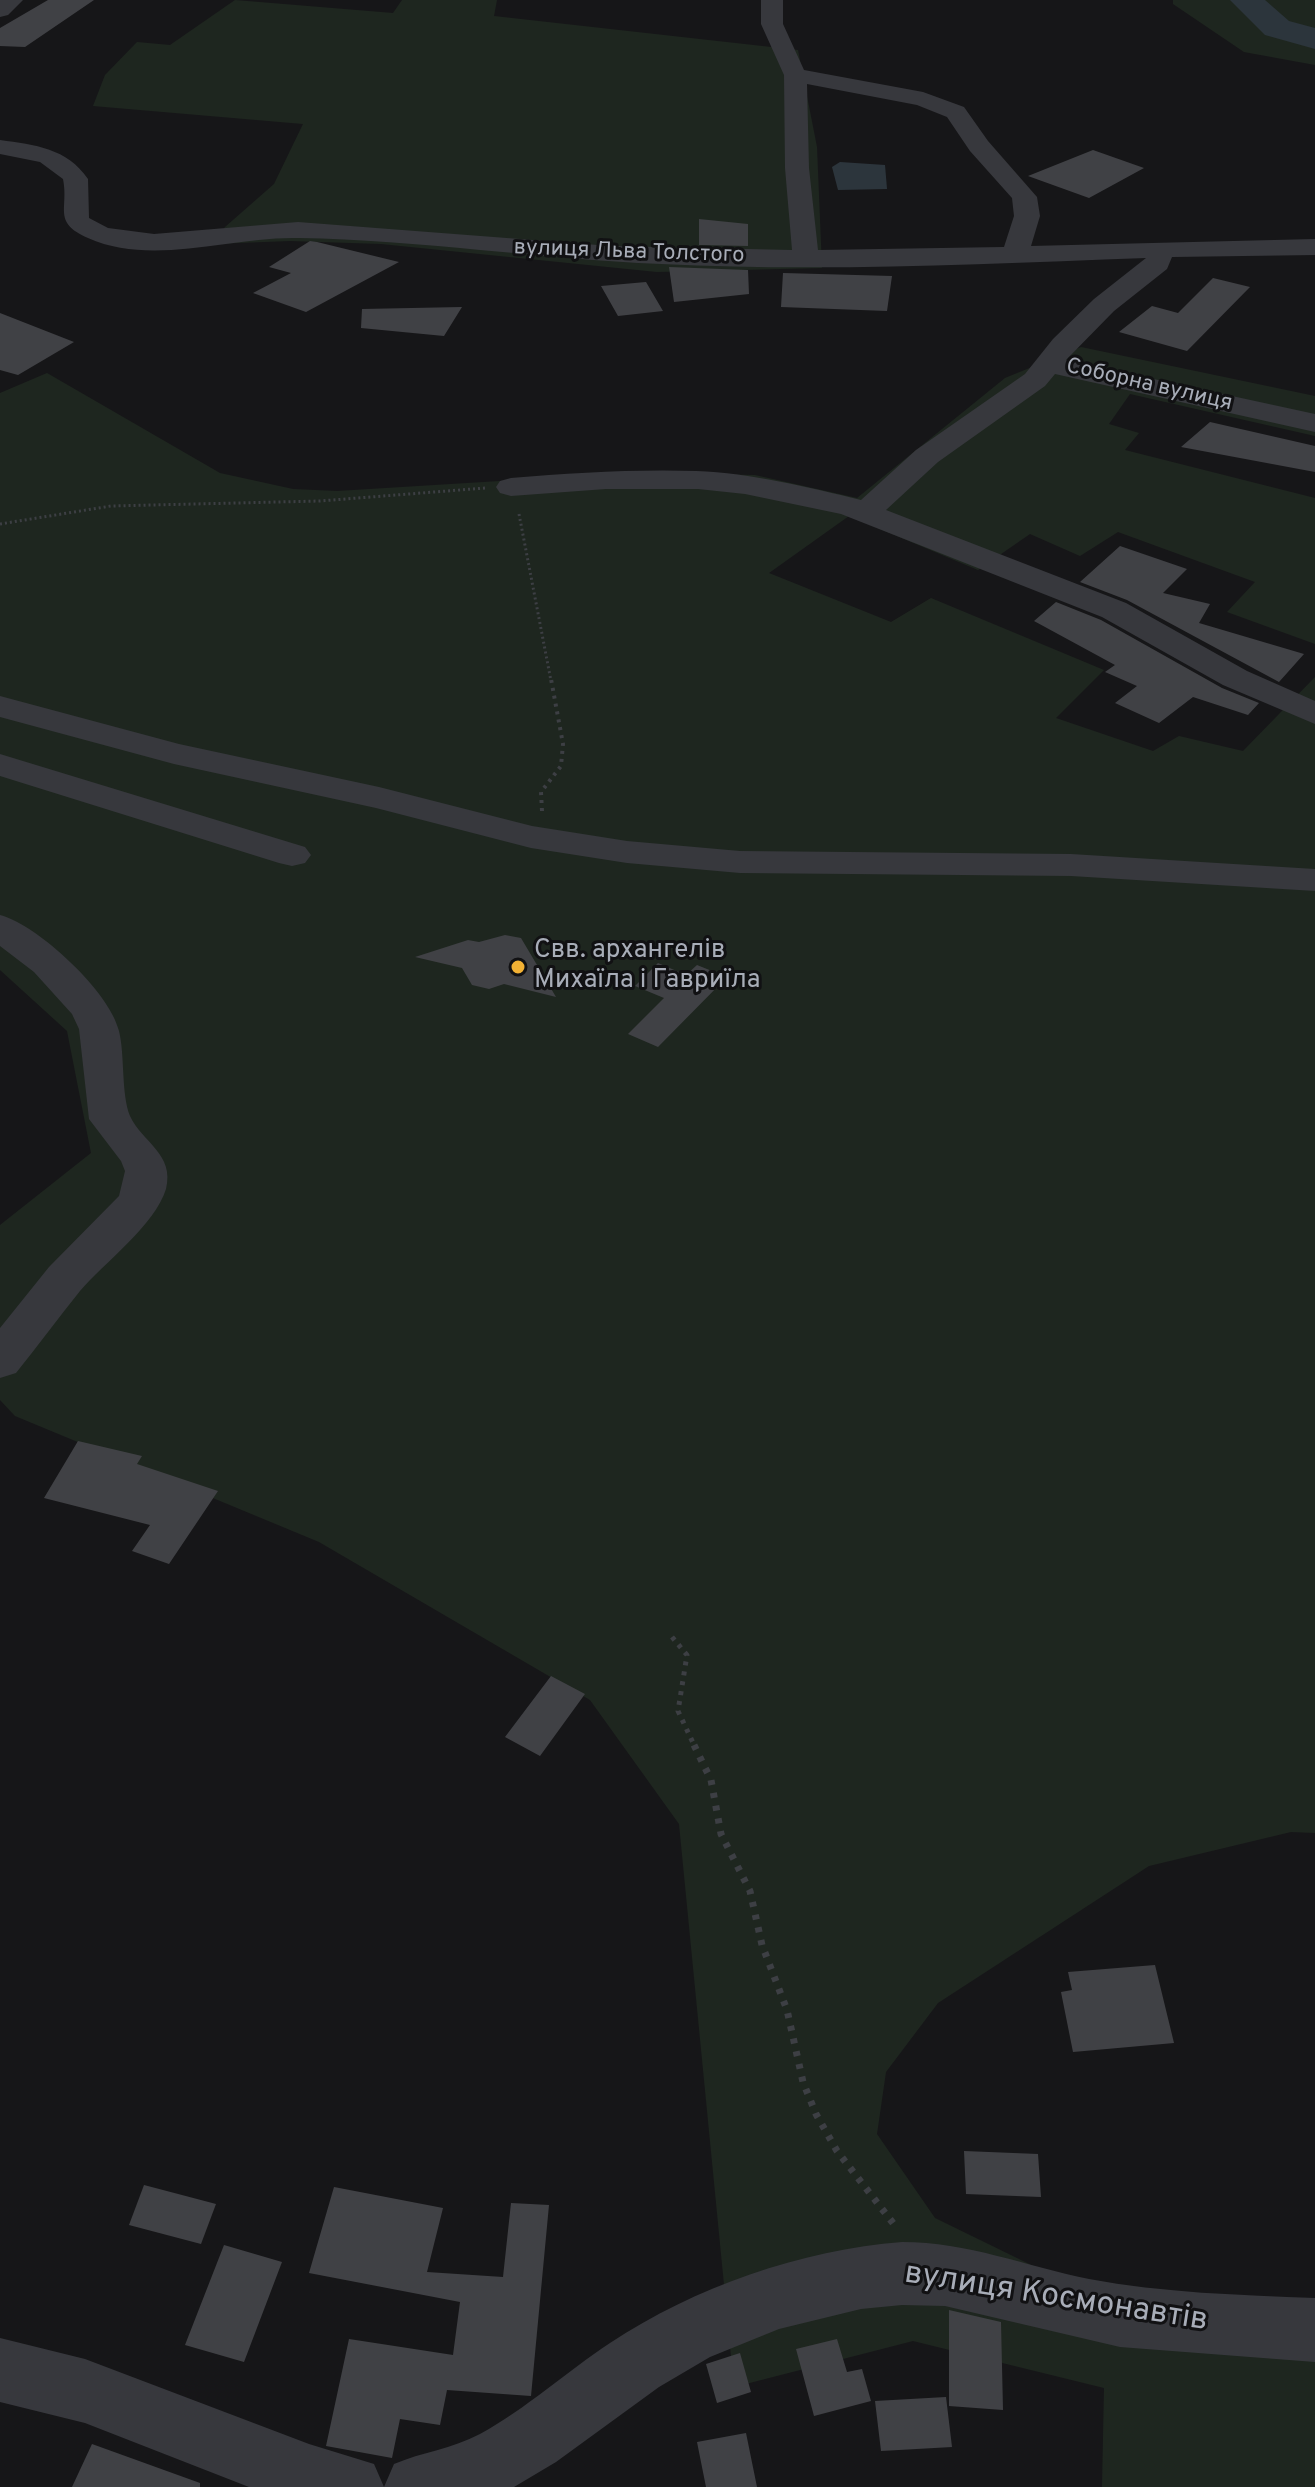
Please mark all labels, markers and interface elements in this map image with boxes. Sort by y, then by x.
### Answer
street label: вулиця Льва Толстого [513,236,745,270]
street label: Соборна вулиця [1063,354,1235,418]
place label: Свв. архангелів Михаїла і Гавриїла [534,936,761,998]
marker: Свв. архангелів Михаїла і Гавриїла [509,958,527,976]
street label: вулиця Космонавтів [902,2256,1210,2342]

